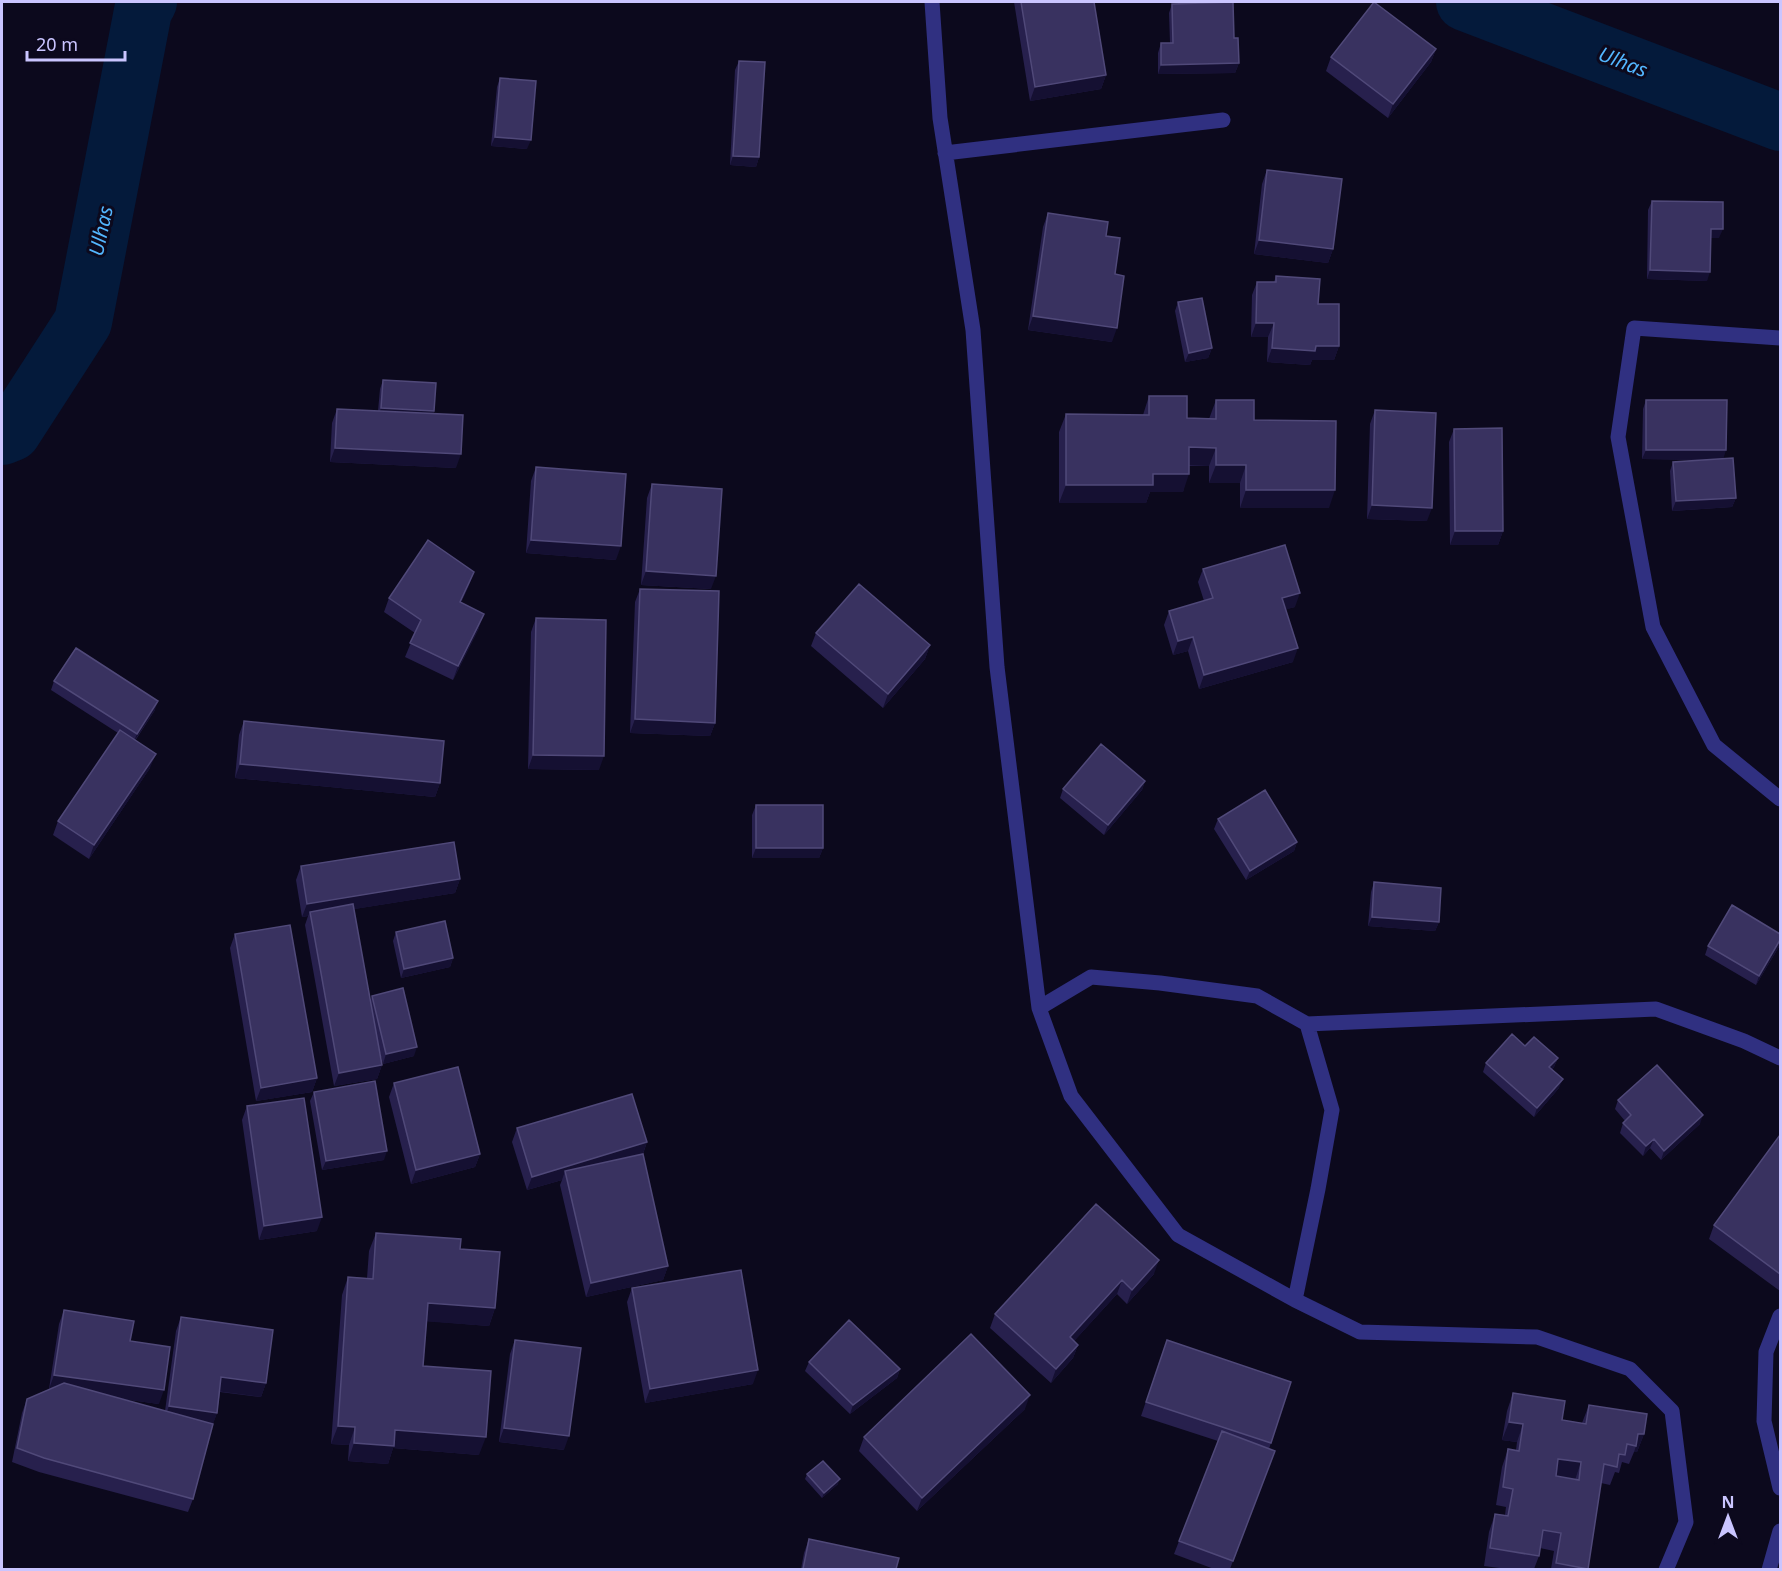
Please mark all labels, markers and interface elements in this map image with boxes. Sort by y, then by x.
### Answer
scale bar [27,24,124,62]
text: 20 m [36,32,78,56]
water label: Ulhas [1595,40,1652,83]
water label: Ulhas [82,203,119,258]
north arrow [1698,1487,1758,1547]
text: N [1721,1491,1735,1513]

